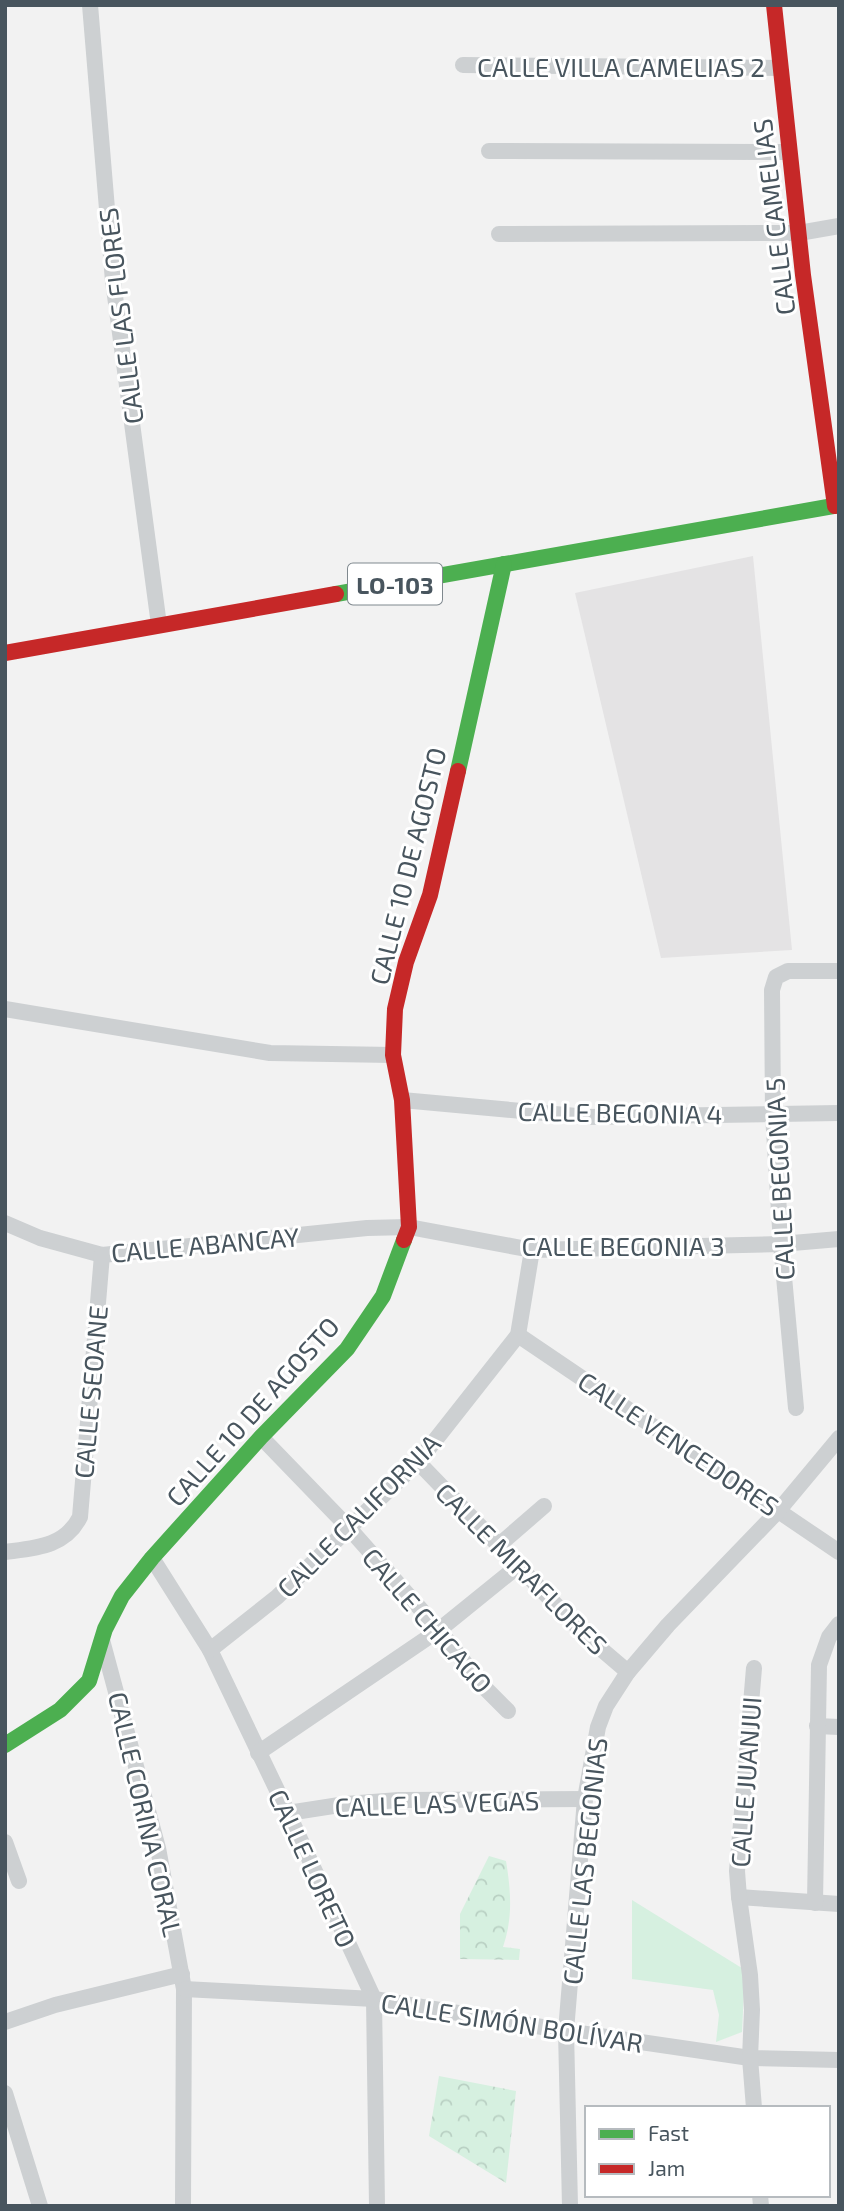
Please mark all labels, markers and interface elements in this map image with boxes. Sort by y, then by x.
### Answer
street label: CALLE VILLA CAMELIAS 2 [477,51,765,82]
street label: CALLE CAMELIAS [746,117,800,317]
street label: CALLE LAS FLORES [91,206,149,426]
road number: LO-103 [348,564,442,604]
street label: CALLE 10 DE AGOSTO [363,744,451,988]
street label: CALLE BEGONIA 5 [758,1077,800,1281]
street label: CALLE BEGONIA 4 [517,1095,723,1129]
street label: CALLE ABANCAY [110,1220,301,1268]
street label: CALLE BEGONIA 3 [521,1230,725,1261]
street label: CALLE SEOANE [67,1304,113,1480]
street label: CALLE 10 DE AGOSTO [159,1310,345,1512]
street label: CALLE VENCEDORES [573,1364,785,1522]
street label: CALLE CALIFORNIA [270,1427,446,1603]
street label: CALLE MIRAFLORES [430,1476,614,1660]
street label: CALLE CHICAGO [357,1541,499,1699]
street label: CALLE CORINA CORAL [103,1689,189,1939]
street label: CALLE JUANJUI [724,1696,766,1868]
street label: CALLE LAS BEGONIAS [556,1736,612,1986]
street label: CALLE LORETO [263,1784,363,1952]
street label: CALLE LAS VEGAS [334,1784,540,1822]
street label: CALLE SIMÓN BOLÍVAR [379,1986,645,2058]
legend [585,2106,830,2197]
text: Fast [648,2120,689,2145]
text: Jam [648,2155,685,2180]

